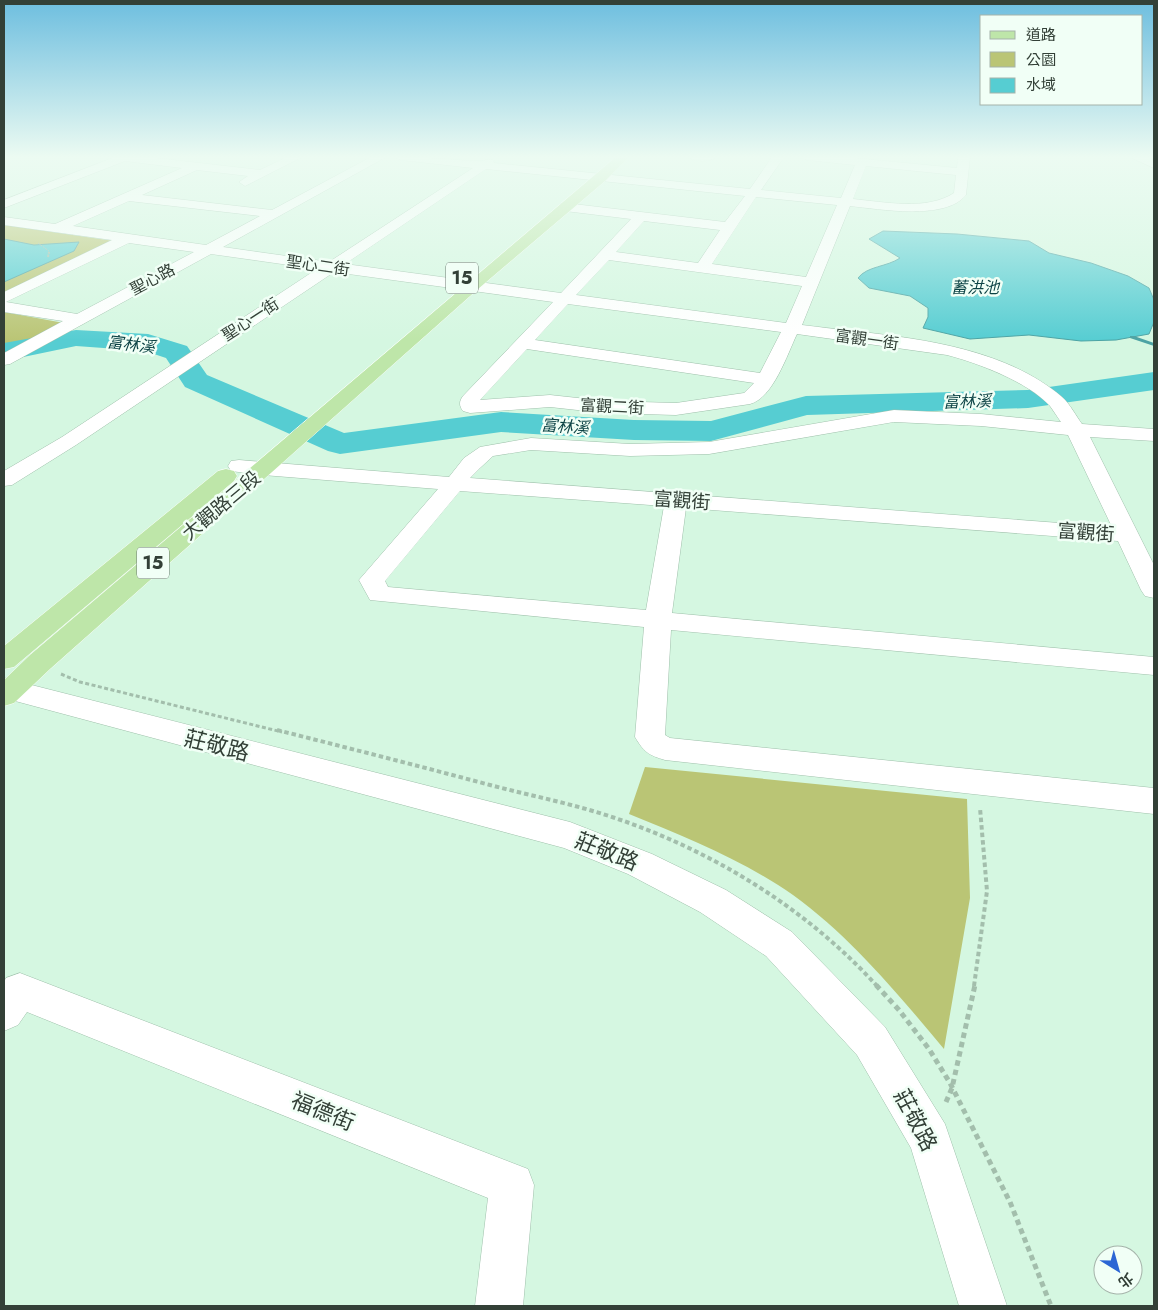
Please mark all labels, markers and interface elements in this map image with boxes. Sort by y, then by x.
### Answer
legend [980,15,1143,105]
text: 道路 [1026,24,1056,46]
text: 公園 [1026,49,1056,71]
text: 水域 [1026,74,1056,96]
street label: 聖心二街 [285,250,351,281]
street label: 聖心路 [126,258,179,301]
road number: 15 [446,262,478,294]
water label: 蓄洪池 [951,276,1001,299]
street label: 聖心一街 [217,292,283,346]
street label: 富觀一街 [834,324,900,355]
water label: 富林溪 [106,330,158,359]
water label: 富林溪 [943,389,993,414]
street label: 富觀二街 [579,393,645,420]
water label: 富林溪 [540,413,592,440]
street label: 大觀路三段 [176,465,266,546]
street label: 富觀街 [653,485,711,516]
street label: 富觀街 [1057,517,1115,548]
road number: 15 [137,548,169,578]
street label: 莊敬路 [181,721,253,769]
street label: 莊敬路 [570,824,644,878]
street label: 莊敬路 [886,1083,946,1157]
street label: 福德街 [286,1084,360,1138]
north arrow [1093,1245,1143,1295]
text: 北 [1114,1268,1137,1293]

